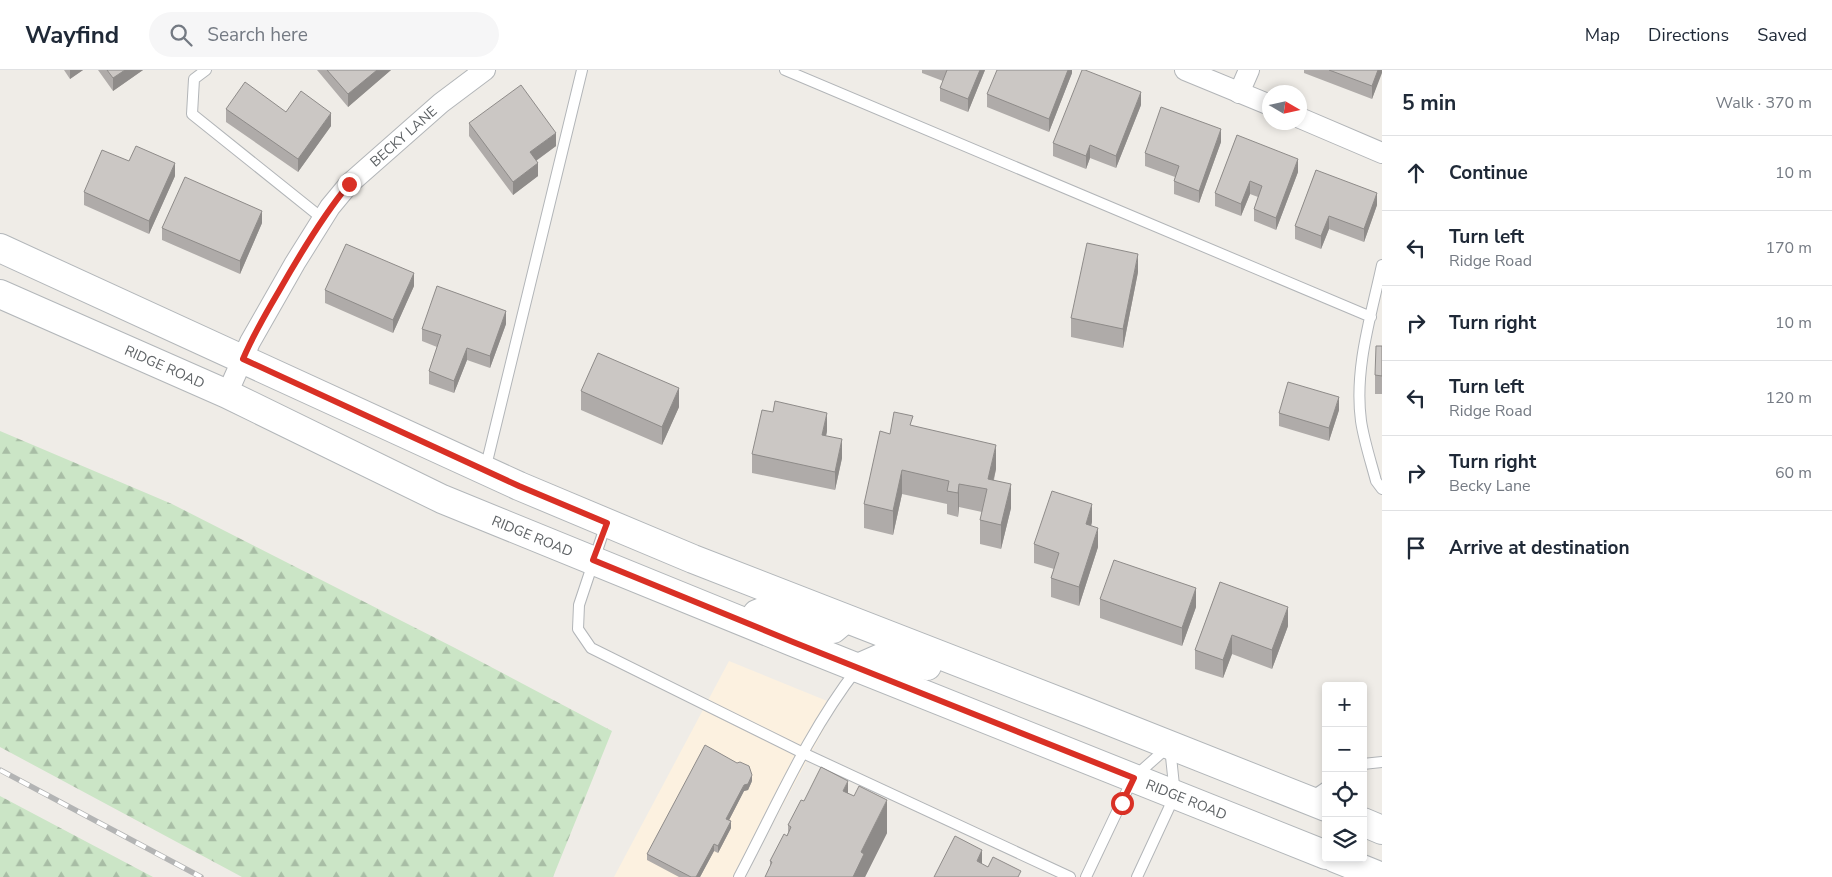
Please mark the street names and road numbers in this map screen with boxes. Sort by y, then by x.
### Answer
street label: BECKY LANE [366,102,441,171]
street label: RIDGE ROAD [121,341,208,393]
street label: RIDGE ROAD [489,511,576,561]
street label: RIDGE ROAD [1143,775,1230,824]

